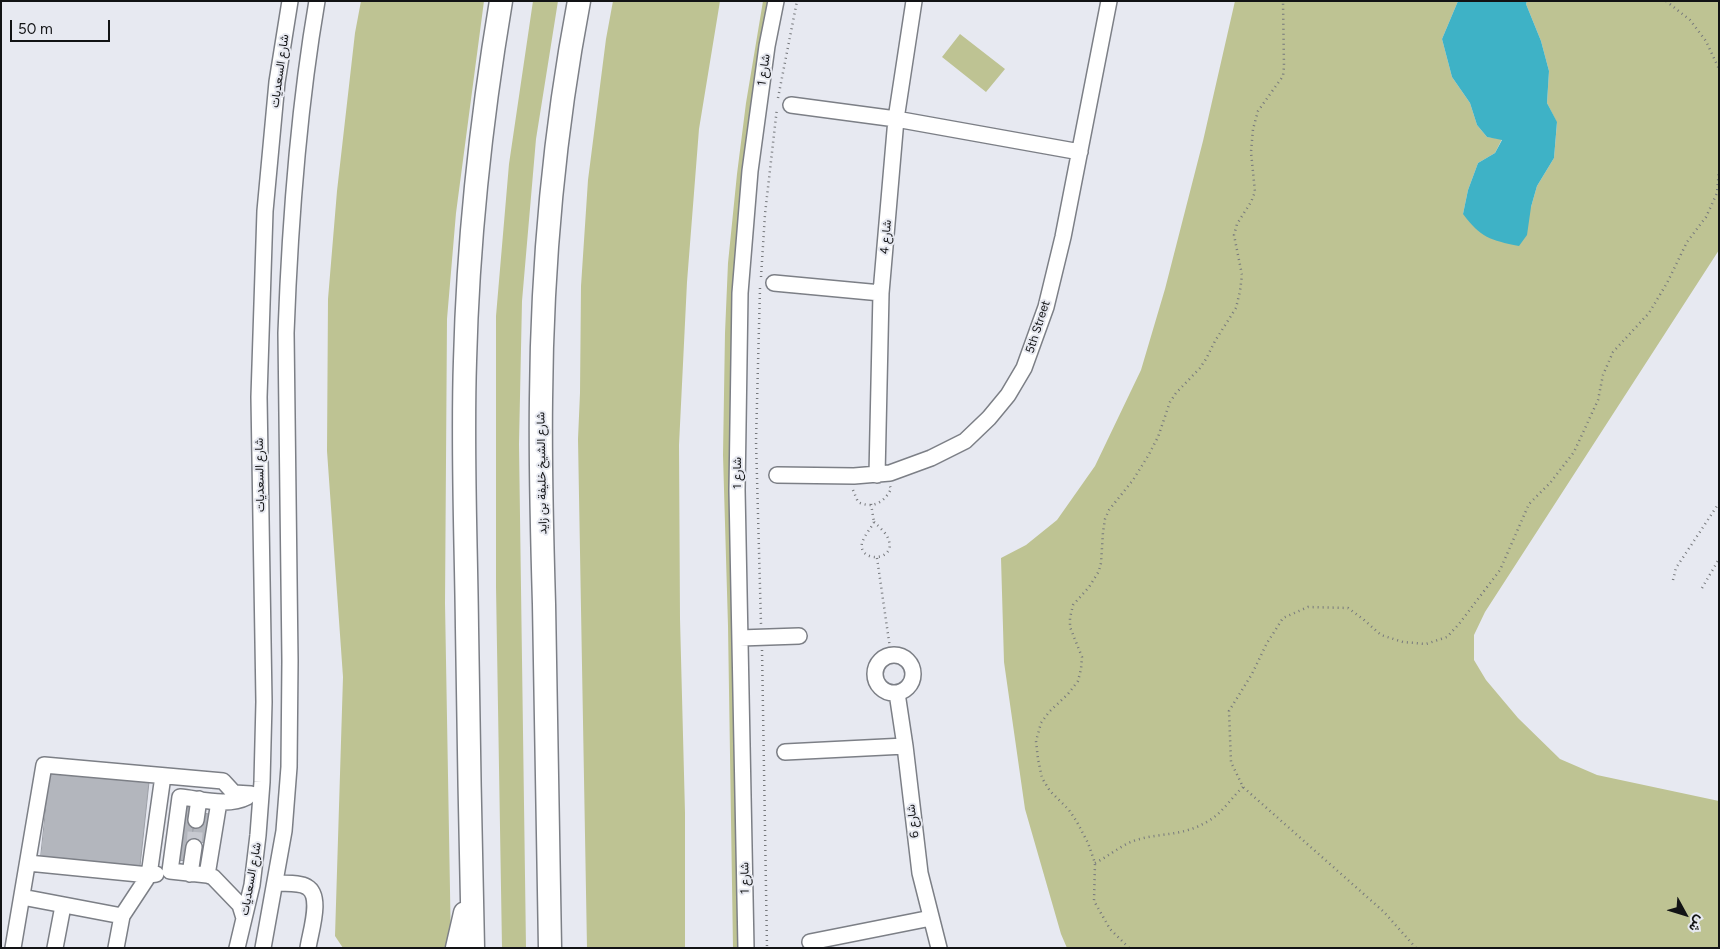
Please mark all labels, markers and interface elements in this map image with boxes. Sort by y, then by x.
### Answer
scale bar [12,10,112,42]
text: 50 m [18,20,53,38]
street label: شارع السعديات [268,33,292,109]
street label: شارع 1 [755,53,773,87]
street label: شارع 4 [877,219,895,255]
street label: 5th Street [1023,299,1053,355]
street label: شارع الشيخ خليفة بن زايد [534,412,550,534]
street label: شارع السعديات [252,438,268,512]
street label: شارع 1 [730,457,744,489]
street label: شارع 6 [904,803,922,839]
street label: شارع السعديات [237,841,265,917]
street label: شارع 1 [738,862,752,894]
north arrow [1660,889,1710,939]
text: ش [1685,912,1709,936]

